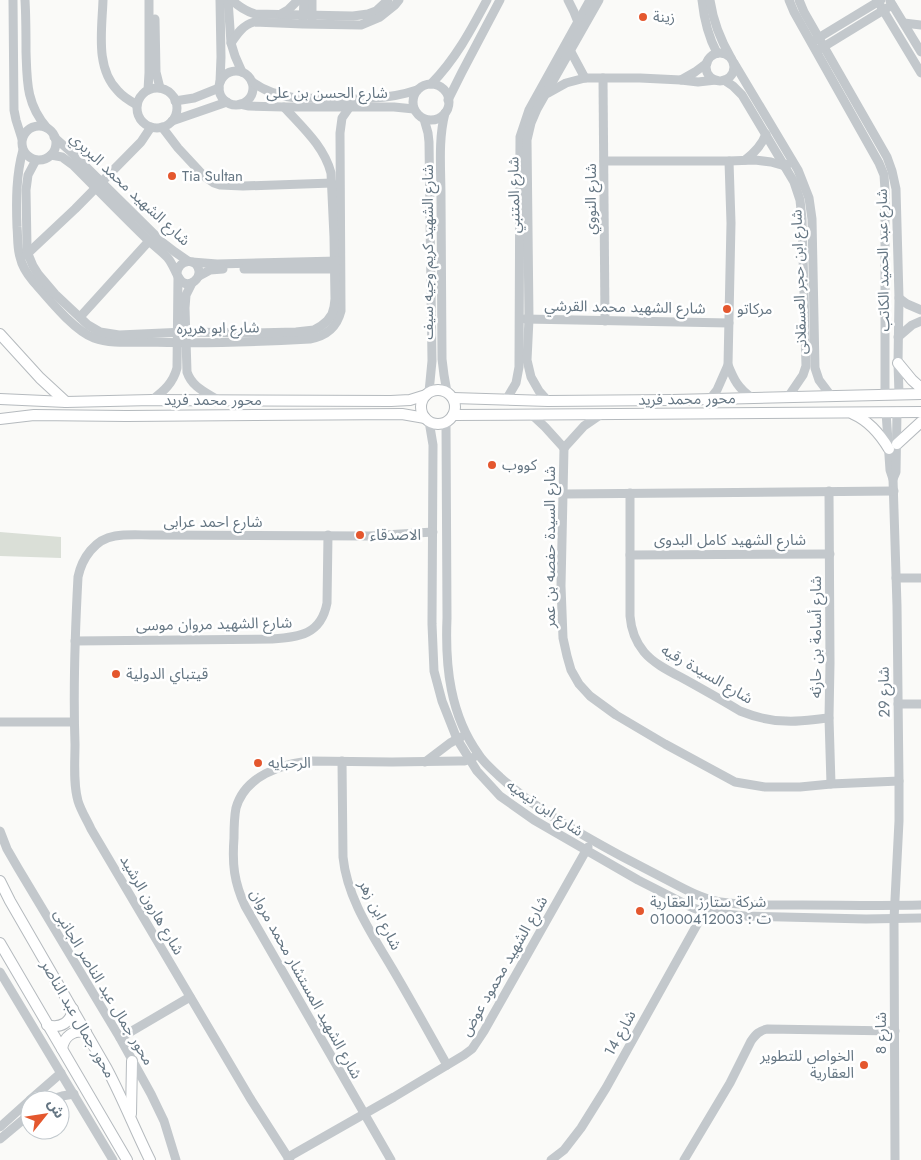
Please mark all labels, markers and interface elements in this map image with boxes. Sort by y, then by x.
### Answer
place label: زينة [653,6,675,28]
marker: زينة [637,11,649,23]
street label: شارع الحسن بن على [266,82,388,105]
street label: شارع الشهيد محمد البربري [64,127,195,252]
street label: شارع المتنبي [502,156,527,234]
street label: شارع النووي [580,163,603,235]
street label: شارع الشهيد كريم وجيه سيف [417,164,440,340]
place label: Tia Sultan [182,165,243,187]
marker: Tia Sultan [166,170,178,182]
street label: شارع عبد الحميد الكاتب [871,188,896,332]
street label: شارع ابن حجر العسقلانى [785,209,814,355]
street label: شارع الشهيد محمد القرشي [544,295,706,320]
place label: مركاتو [737,298,772,320]
marker: مركاتو [721,303,733,315]
street label: شارع ابو هريره [176,316,260,341]
street label: محور محمد فريد [638,387,736,411]
street label: محور محمد فريد [164,389,262,411]
place label: كووب [502,454,538,476]
marker: كووب [486,459,498,471]
street label: شارع السيدة حفصه بن عمر [539,466,562,629]
street label: شارع احمد عرابى [163,511,263,534]
place label: الاصدقاء [370,524,421,546]
marker: الاصدقاء [354,529,366,541]
street label: شارع الشهيد كامل البدوى [654,529,806,552]
street label: شارع أسامة بن حارثه [805,575,828,698]
street label: شارع الشهيد مروان موسى [136,612,293,637]
street label: شارع السيدة رقيه [657,639,757,710]
place label: قيتباي الدولية [126,663,209,685]
street label: شارع 29 [873,666,896,718]
marker: قيتباي الدولية [110,668,122,680]
place label: الرحبايه [268,752,311,774]
marker: الرحبايه [252,757,264,769]
street label: شارع ابن تيميه [502,774,588,843]
street label: شارع هارون الرشيد [114,851,190,960]
street label: شارع ابن زهر [352,875,407,955]
street label: شارع الشهيد المستشار محمد مروان [244,885,368,1084]
place label: شركة ستارز العقارية ت : 01000412003 [650,891,771,930]
street label: شارع الشهيد محمود عوض [455,892,554,1041]
marker: شركة ستارز العقارية ت : 01000412003 [634,905,646,917]
street label: محور جمال عبد الناصر الجانبى [50,906,158,1068]
street label: محور جمال عبد الناصر [37,957,119,1081]
street label: شارع 14 [598,1006,643,1060]
street label: شارع 8 [870,1012,893,1054]
place label: الخواص للتطوير العقارية [759,1045,854,1084]
marker: الخواص للتطوير العقارية [858,1059,870,1071]
north arrow [20,1090,70,1140]
text: ش [43,1095,70,1122]

